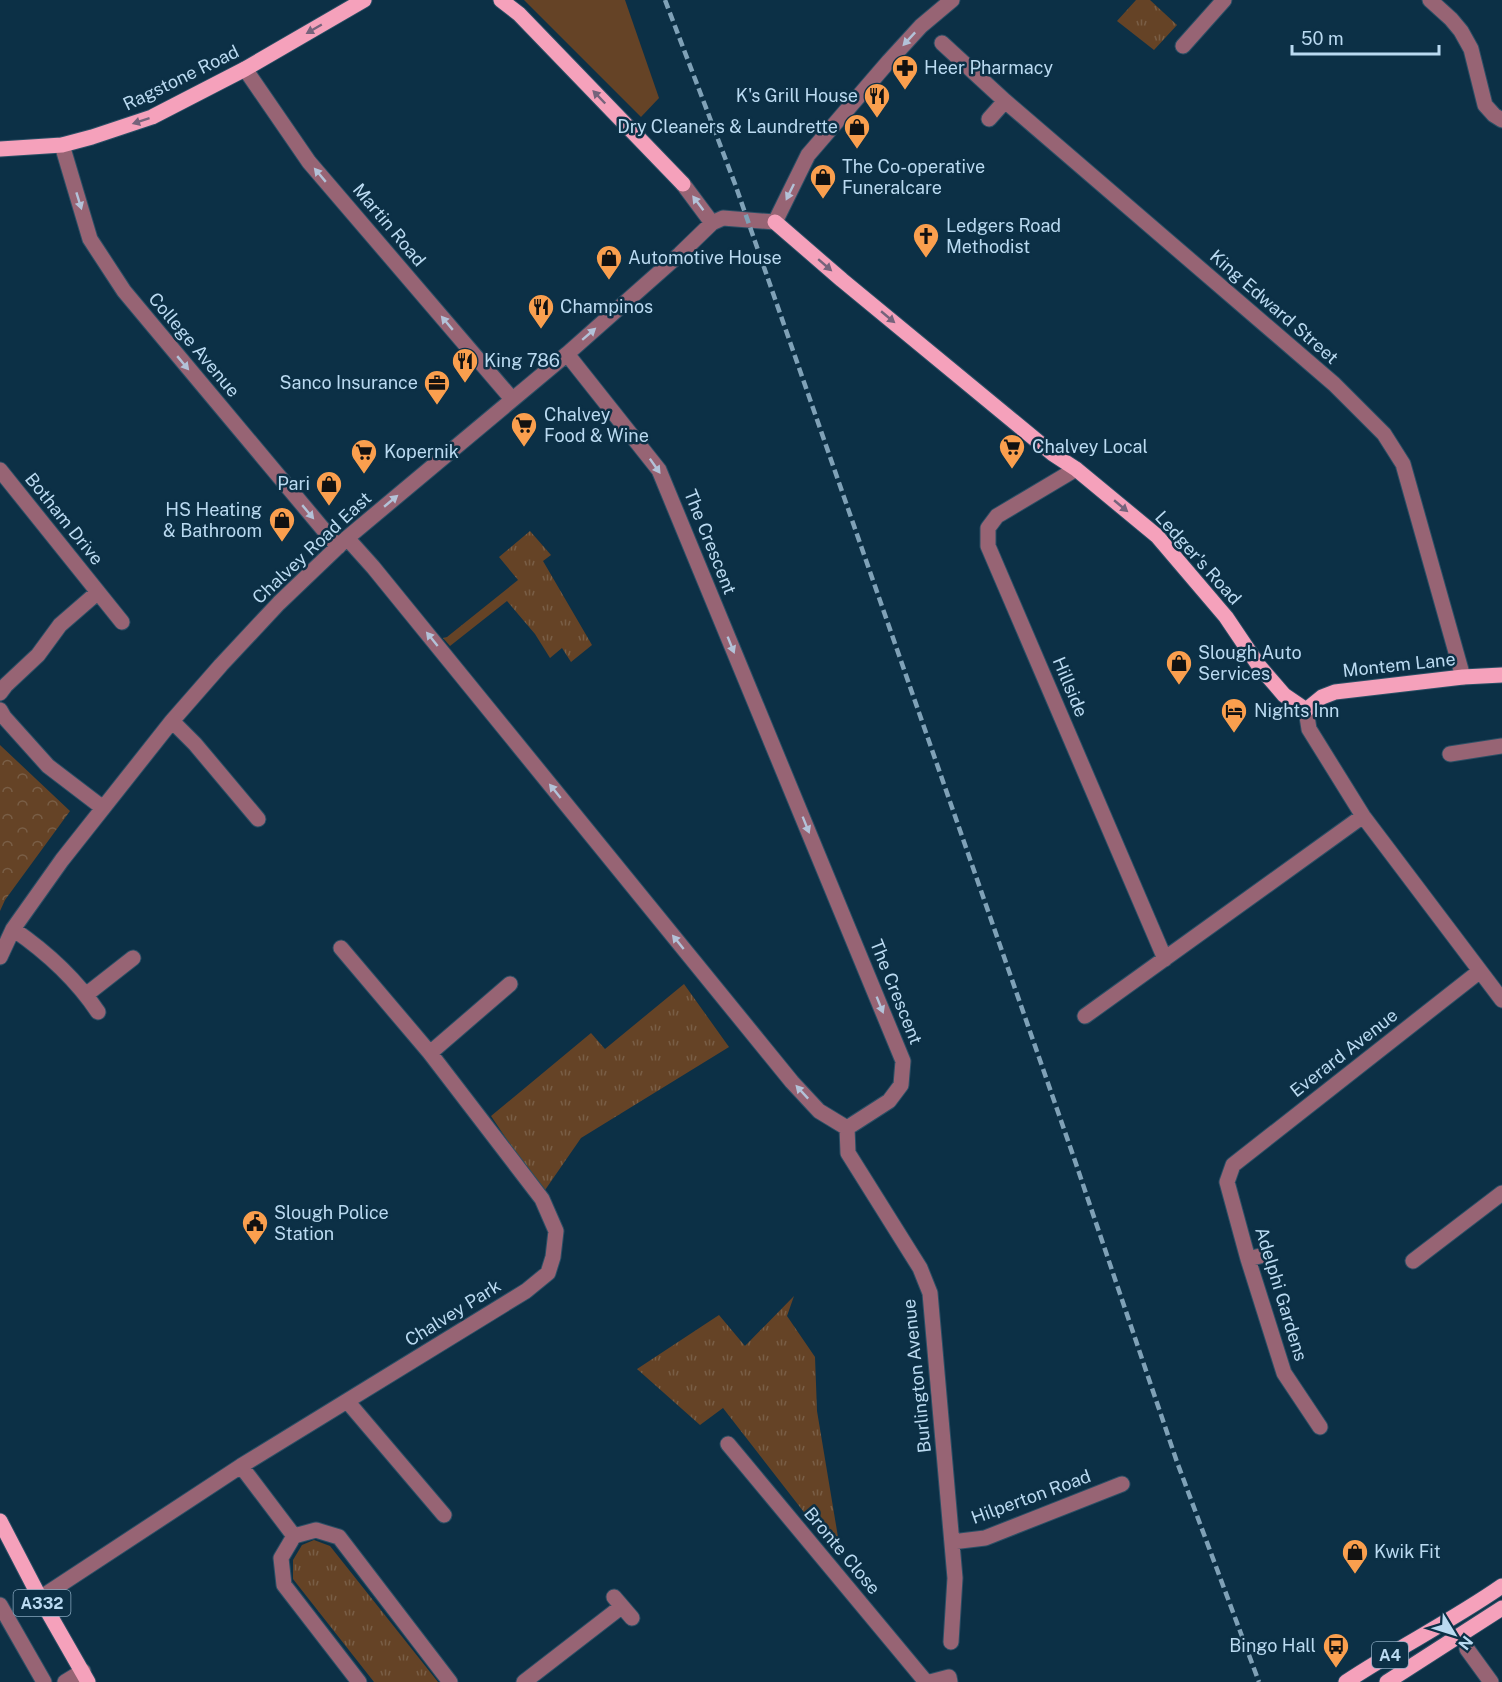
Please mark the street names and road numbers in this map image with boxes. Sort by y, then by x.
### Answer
street label: Ragstone Road [119,40,242,115]
street label: Martin Road [349,179,430,270]
street label: King Edward Street [1206,245,1343,368]
street label: College Avenue [145,288,244,401]
street label: Botham Drive [21,468,108,569]
street label: The Crescent [680,486,741,597]
street label: Chalvey Road East [248,487,375,608]
street label: Ledger's Road [1151,507,1246,609]
street label: Montem Lane [1341,648,1456,681]
street label: Hillside [1048,654,1092,720]
street label: The Crescent [866,936,927,1047]
street label: Everard Avenue [1286,1004,1402,1101]
street label: Adelphi Gardens [1251,1224,1312,1363]
street label: Chalvey Park [401,1275,505,1350]
street label: Burlington Avenue [898,1298,935,1454]
street label: Hilperton Road [968,1465,1094,1528]
street label: Bronte Close [800,1503,885,1598]
road number: A332 [14,1590,70,1616]
road number: A4 [1372,1642,1408,1668]

